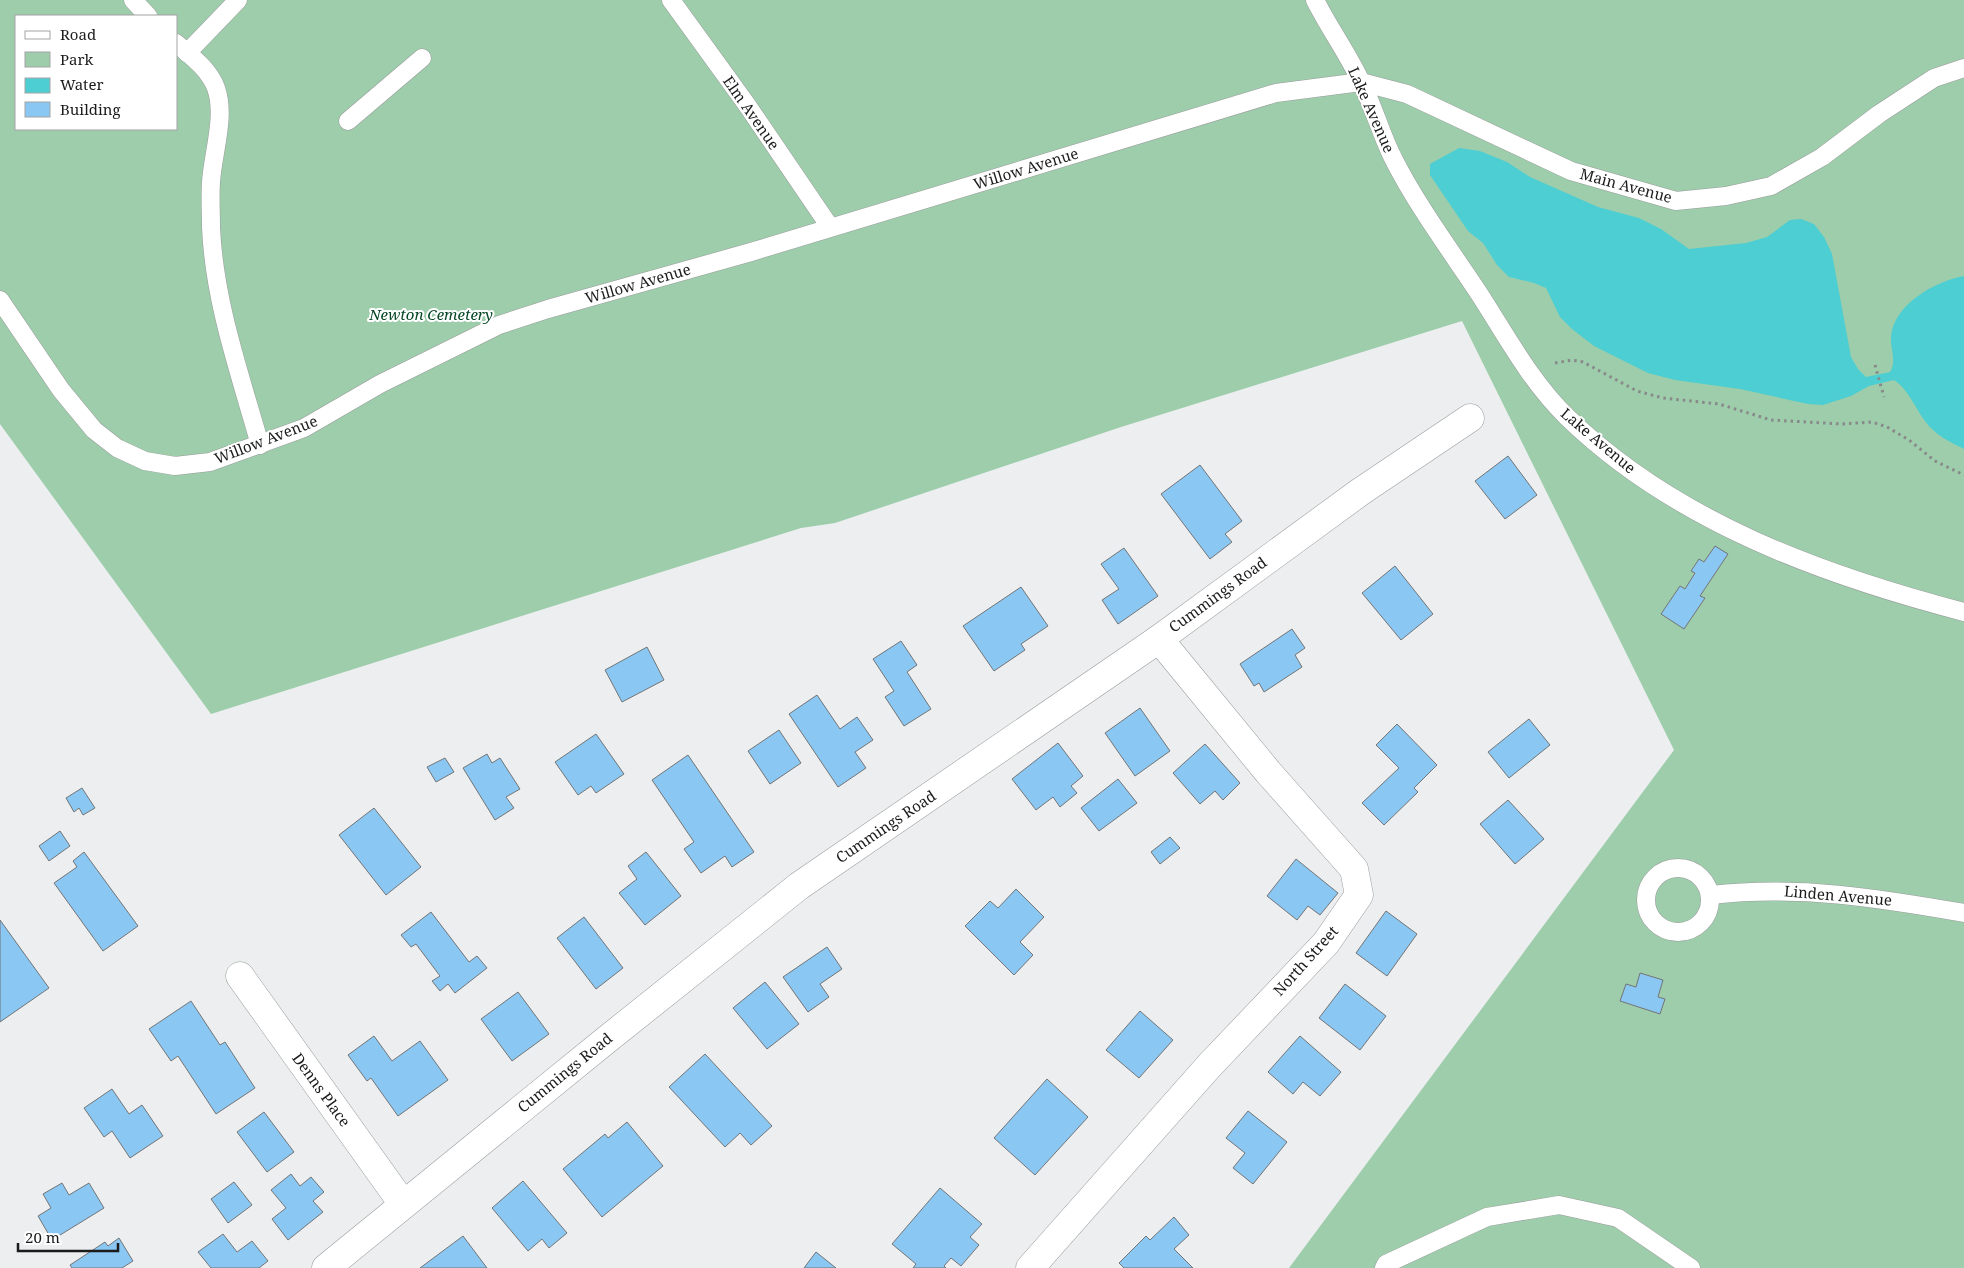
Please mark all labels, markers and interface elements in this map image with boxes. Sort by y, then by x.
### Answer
legend [15,15,178,130]
text: Road [60,24,96,44]
text: Park [60,49,94,69]
street label: Lake Avenue [1344,64,1400,156]
street label: Elm Avenue [719,72,785,153]
text: Water [60,74,103,94]
text: Building [60,99,121,119]
street label: Willow Avenue [971,143,1081,194]
street label: Main Avenue [1578,163,1674,207]
street label: Willow Avenue [583,258,693,308]
park label: Newton Cemetery [368,304,493,324]
street label: Lake Avenue [1557,403,1640,477]
street label: Willow Avenue [211,410,320,468]
street label: Cummings Road [1164,552,1270,637]
street label: Cummings Road [832,785,939,867]
street label: Linden Avenue [1783,880,1893,910]
street label: North Street [1268,921,1342,1000]
street label: Cummings Road [513,1028,616,1117]
street label: Denns Place [288,1049,355,1130]
scale bar [18,1220,118,1252]
text: 20 m [25,1227,60,1247]

